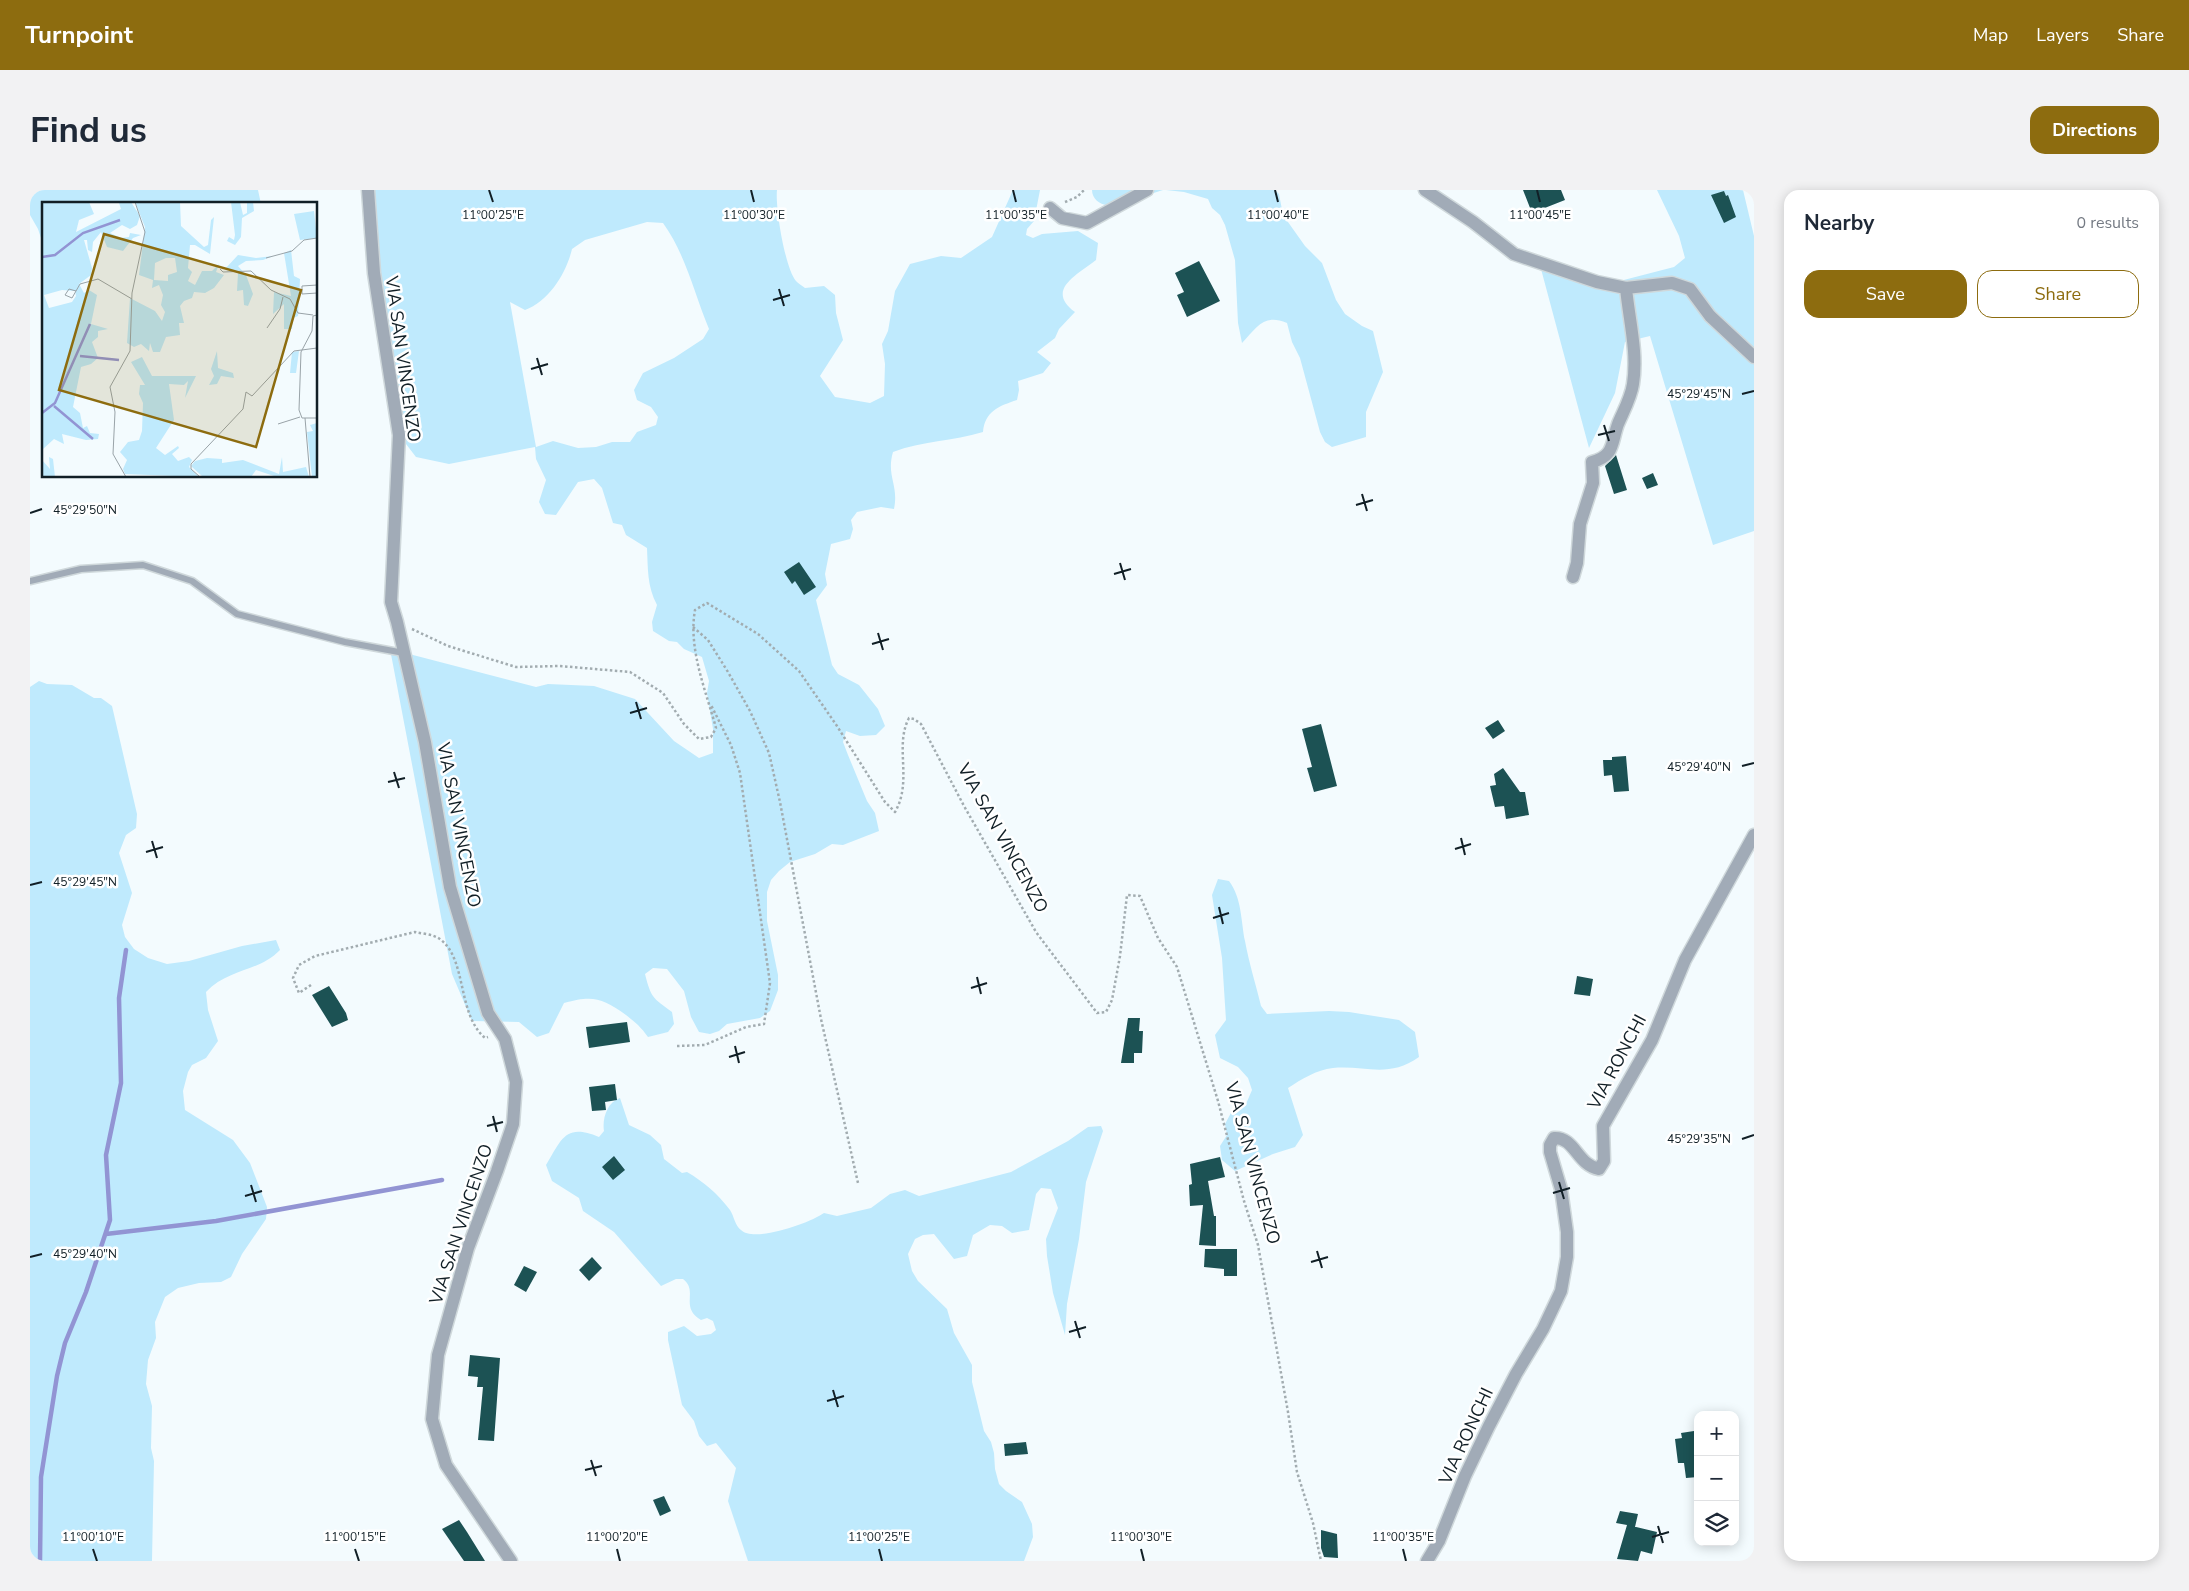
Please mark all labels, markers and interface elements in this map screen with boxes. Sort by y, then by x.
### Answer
text: Turnpoint [25,19,133,51]
text: Map [1973,23,2008,47]
text: Layers [2036,23,2089,47]
text: Share [2117,23,2164,47]
button: Directions [2030,106,2159,154]
text: Find us [30,107,147,154]
inset map [42,202,318,478]
text: 11°00'25"E [462,207,524,223]
text: 11°00'30"E [723,207,785,223]
text: 11°00'35"E [985,207,1047,223]
text: 11°00'40"E [1247,207,1309,223]
text: 11°00'45"E [1509,207,1571,223]
text: Nearby [1804,209,1874,237]
text: 0 results [2077,212,2139,234]
button: Save [1804,270,1967,318]
button: Share [1977,270,2139,318]
street label: VIA SAN VINCENZO [379,274,427,443]
text: 45°29'45"N [1667,386,1731,402]
text: 45°29'50"N [53,502,117,518]
street label: VIA SAN VINCENZO [431,740,487,909]
street label: VIA SAN VINCENZO [951,758,1054,917]
text: 45°29'40"N [1667,759,1731,775]
text: 45°29'45"N [53,874,117,890]
street label: VIA RONCHI [1581,1010,1652,1115]
street label: VIA SAN VINCENZO [1220,1078,1286,1247]
text: 45°29'35"N [1667,1131,1731,1147]
street label: VIA SAN VINCENZO [423,1141,498,1308]
text: 45°29'40"N [53,1246,117,1262]
street label: VIA RONCHI [1433,1384,1499,1489]
map controls [1694,1411,1739,1546]
button: + [1694,1411,1739,1456]
button: − [1694,1456,1739,1501]
button: layers [1694,1501,1739,1546]
text: 11°00'10"E [62,1529,124,1545]
text: 11°00'15"E [324,1529,386,1545]
text: 11°00'20"E [586,1529,648,1545]
text: 11°00'25"E [848,1529,910,1545]
text: 11°00'30"E [1110,1529,1172,1545]
text: 11°00'35"E [1372,1529,1434,1545]

